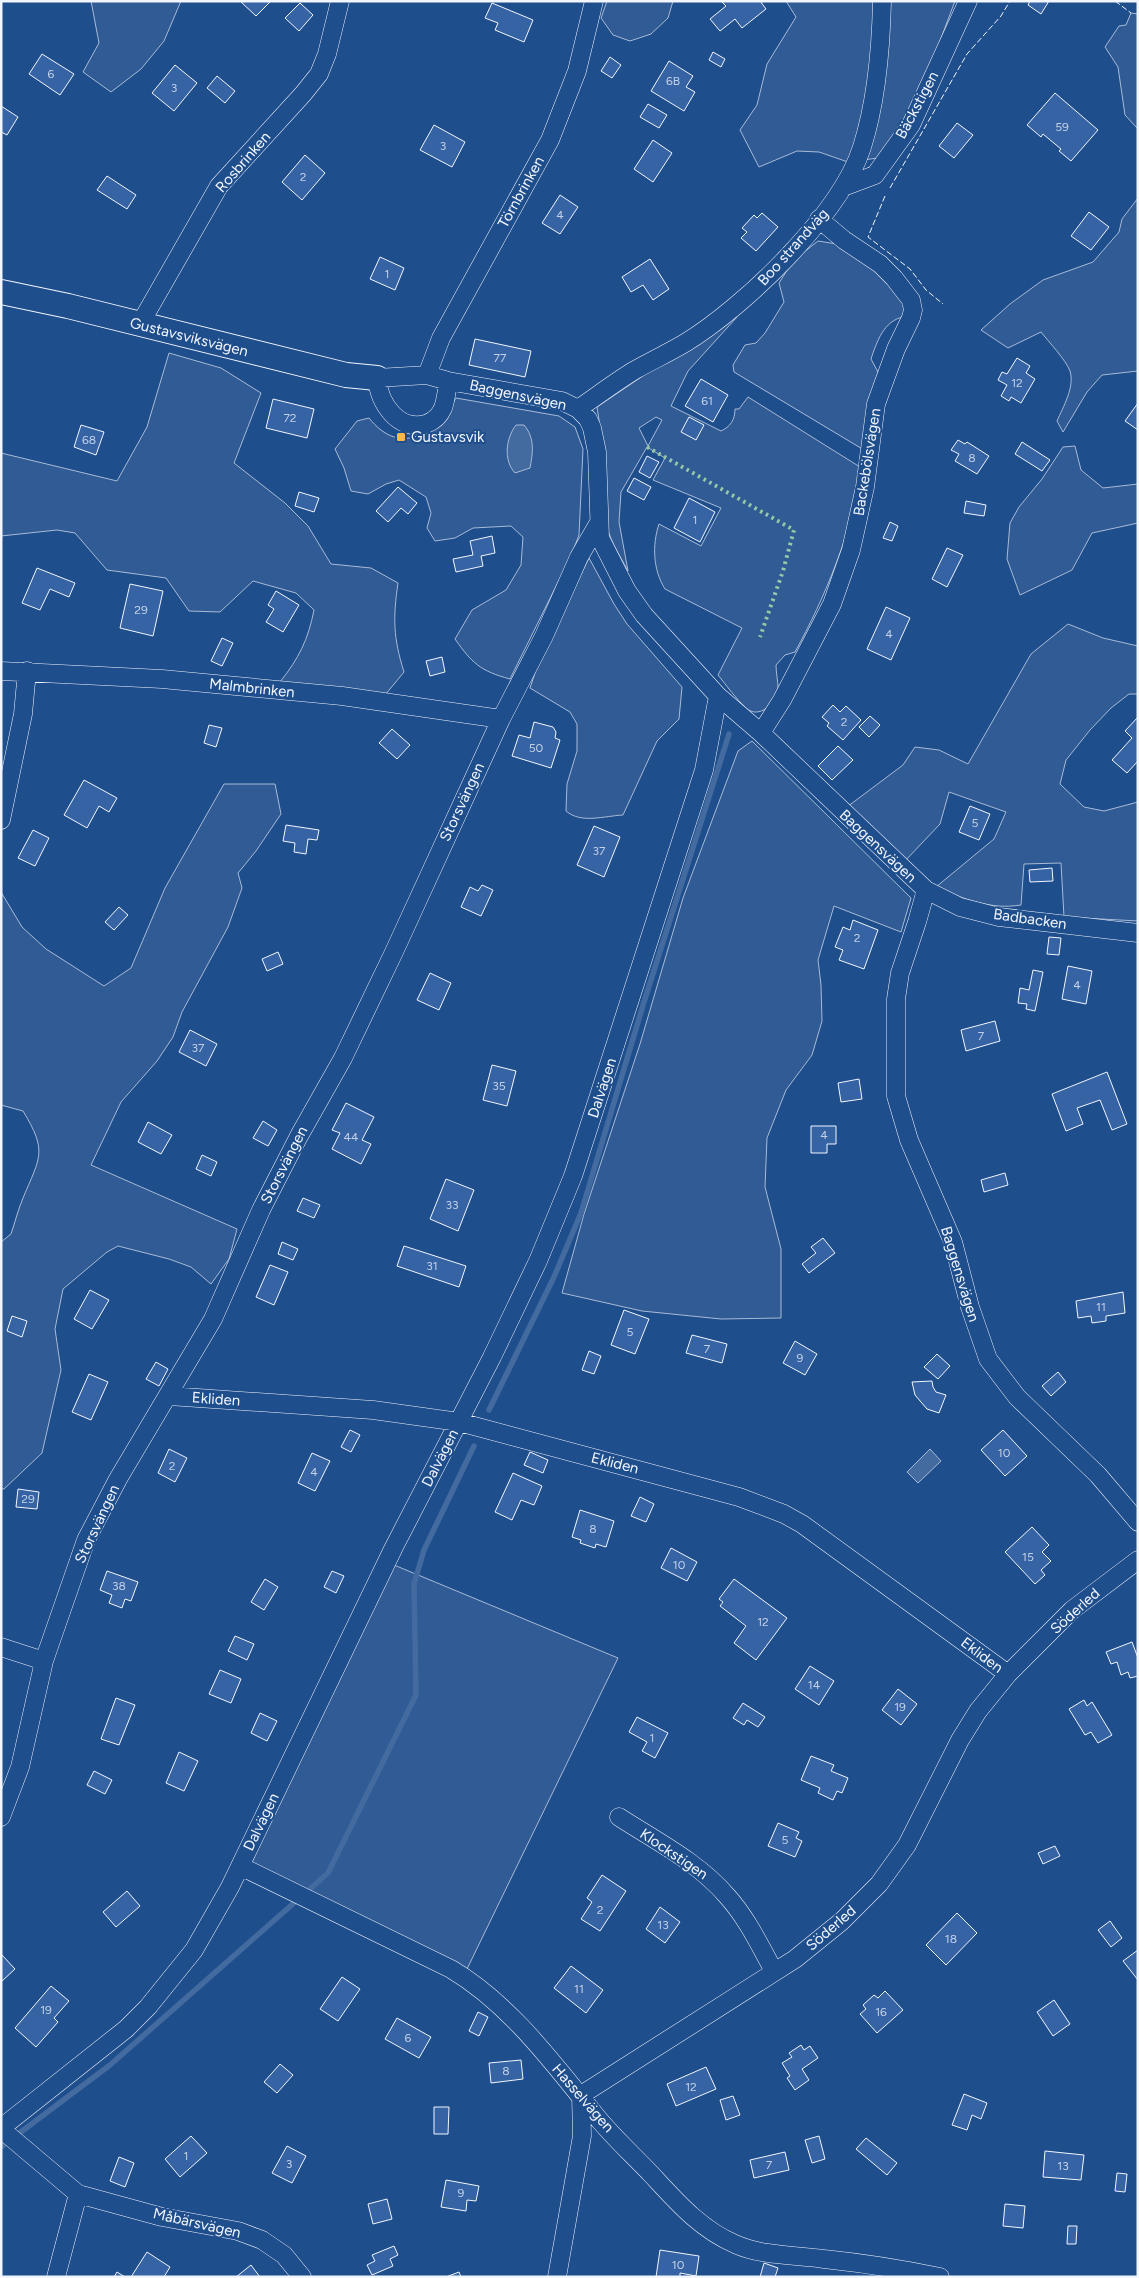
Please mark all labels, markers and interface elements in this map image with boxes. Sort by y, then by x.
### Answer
house number: 6 [48,67,55,81]
street label: Bäckstigen [892,68,942,142]
house number: 6B [666,74,680,88]
house number: 3 [171,81,177,95]
house number: 59 [1055,120,1069,134]
street label: Rosbrinken [212,128,274,196]
house number: 3 [440,139,446,153]
street label: Törnbrinken [494,153,548,231]
house number: 2 [300,170,306,184]
street label: Boo strandväg [754,205,832,289]
house number: 4 [556,208,564,222]
house number: 1 [385,267,389,281]
street label: Gustavsviksvägen [128,314,250,360]
house number: 77 [494,351,507,365]
street label: Baggensvägen [468,376,568,414]
house number: 12 [1011,376,1023,390]
house number: 61 [701,394,713,408]
street label: Backebölsvägen [850,407,884,517]
house number: 72 [283,411,297,425]
place label: Gustavsvik [411,428,485,446]
marker: Gustavsvik [395,431,407,443]
house number: 68 [82,433,96,447]
house number: 8 [968,451,976,465]
house number: 1 [693,513,697,527]
house number: 29 [134,603,148,617]
house number: 4 [885,627,893,641]
street label: Malmbrinken [208,675,296,701]
house number: 2 [841,715,847,729]
house number: 50 [529,741,544,755]
street label: Storsvängen [436,760,488,844]
street label: Baggensvägen [836,806,920,886]
house number: 5 [972,816,979,830]
house number: 37 [593,844,606,858]
street label: Badbacken [992,905,1068,933]
house number: 2 [854,931,860,945]
house number: 4 [1073,978,1081,992]
house number: 7 [978,1029,985,1043]
house number: 37 [192,1041,205,1055]
street label: Dalvägen [584,1056,620,1120]
house number: 35 [492,1079,506,1093]
street label: Storsvängen [257,1123,311,1207]
house number: 4 [820,1128,828,1142]
house number: 44 [344,1130,359,1144]
house number: 33 [445,1198,459,1212]
street label: Baggensvägen [937,1224,983,1324]
house number: 31 [426,1259,438,1273]
house number: 11 [1096,1300,1106,1314]
house number: 5 [627,1325,634,1339]
house number: 7 [704,1342,711,1356]
house number: 9 [797,1351,804,1365]
street label: Ekliden [191,1388,241,1410]
street label: Dalvägen [418,1426,462,1490]
house number: 10 [998,1446,1011,1460]
street label: Ekliden [589,1448,641,1478]
house number: 2 [169,1459,175,1473]
house number: 4 [310,1465,318,1479]
street label: Storsvängen [71,1482,123,1566]
house number: 29 [21,1492,35,1506]
house number: 8 [589,1522,597,1536]
house number: 15 [1022,1550,1034,1564]
house number: 10 [673,1558,686,1572]
house number: 38 [112,1579,126,1593]
street label: Söderled [1047,1584,1103,1638]
house number: 12 [757,1615,769,1629]
street label: Ekliden [957,1633,1007,1677]
house number: 14 [808,1678,821,1692]
house number: 19 [894,1700,906,1714]
house number: 1 [650,1731,654,1745]
street label: Dalvägen [239,1790,283,1854]
street label: Klockstigen [637,1825,711,1883]
house number: 5 [782,1833,789,1847]
street label: Söderled [802,1901,860,1955]
house number: 2 [597,1903,603,1917]
house number: 13 [657,1918,669,1932]
house number: 18 [945,1932,957,1946]
house number: 11 [574,1982,584,1996]
house number: 19 [40,2003,52,2017]
house number: 16 [875,2005,887,2019]
house number: 6 [405,2031,412,2045]
street label: Hasselvägen [548,2060,618,2136]
house number: 8 [502,2064,510,2078]
house number: 12 [685,2080,697,2094]
house number: 1 [184,2149,188,2163]
house number: 3 [286,2157,292,2171]
house number: 7 [766,2158,773,2172]
house number: 13 [1057,2159,1069,2173]
house number: 9 [458,2186,465,2200]
street label: Måbärsvägen [151,2204,243,2242]
house number: 10 [672,2258,685,2272]

